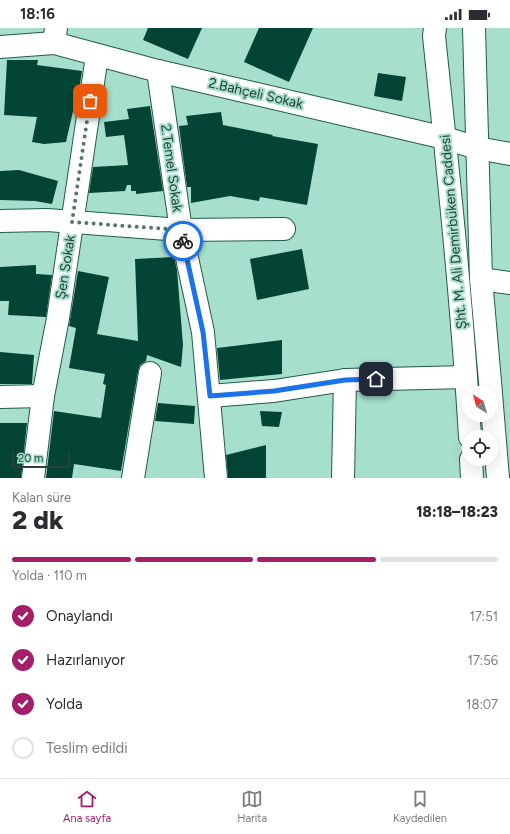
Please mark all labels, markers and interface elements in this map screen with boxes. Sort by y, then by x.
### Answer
text: 18:16 [20,5,55,23]
street label: 2.Bahçeli Sokak [207,74,305,113]
pin [73,84,107,118]
icon: bag [79,90,101,112]
street label: 2.Temel Sokak [157,123,186,213]
street label: Şht. M. Ali Demirbüken Caddesi [437,134,470,330]
courier [163,221,203,261]
icon: bike [172,230,194,252]
street label: Şen Sokak [52,234,79,300]
pin [359,362,393,396]
icon: home [365,368,387,390]
north arrow [462,386,498,422]
map controls [462,386,498,466]
button: locate [462,430,498,466]
scale bar [12,450,70,469]
text: 20 m [18,452,43,465]
text: Kalan süre [12,490,71,505]
text: 18:18–18:23 [416,503,498,521]
text: 2 dk [12,504,64,536]
text: Yolda · 110 m [12,568,87,583]
icon: check [12,605,34,627]
text: Onaylandı [46,607,113,625]
text: 17:51 [470,609,498,624]
icon: check [12,649,34,671]
text: Hazırlanıyor [46,651,125,669]
text: 17:56 [468,653,498,668]
icon: check [12,693,34,715]
text: Yolda [46,695,83,713]
text: 18:07 [466,697,498,712]
text: Teslim edildi [46,739,128,757]
tab: Ana sayfa [63,788,111,825]
tab: Harita [237,788,267,825]
tab: Kaydedilen [393,788,447,825]

